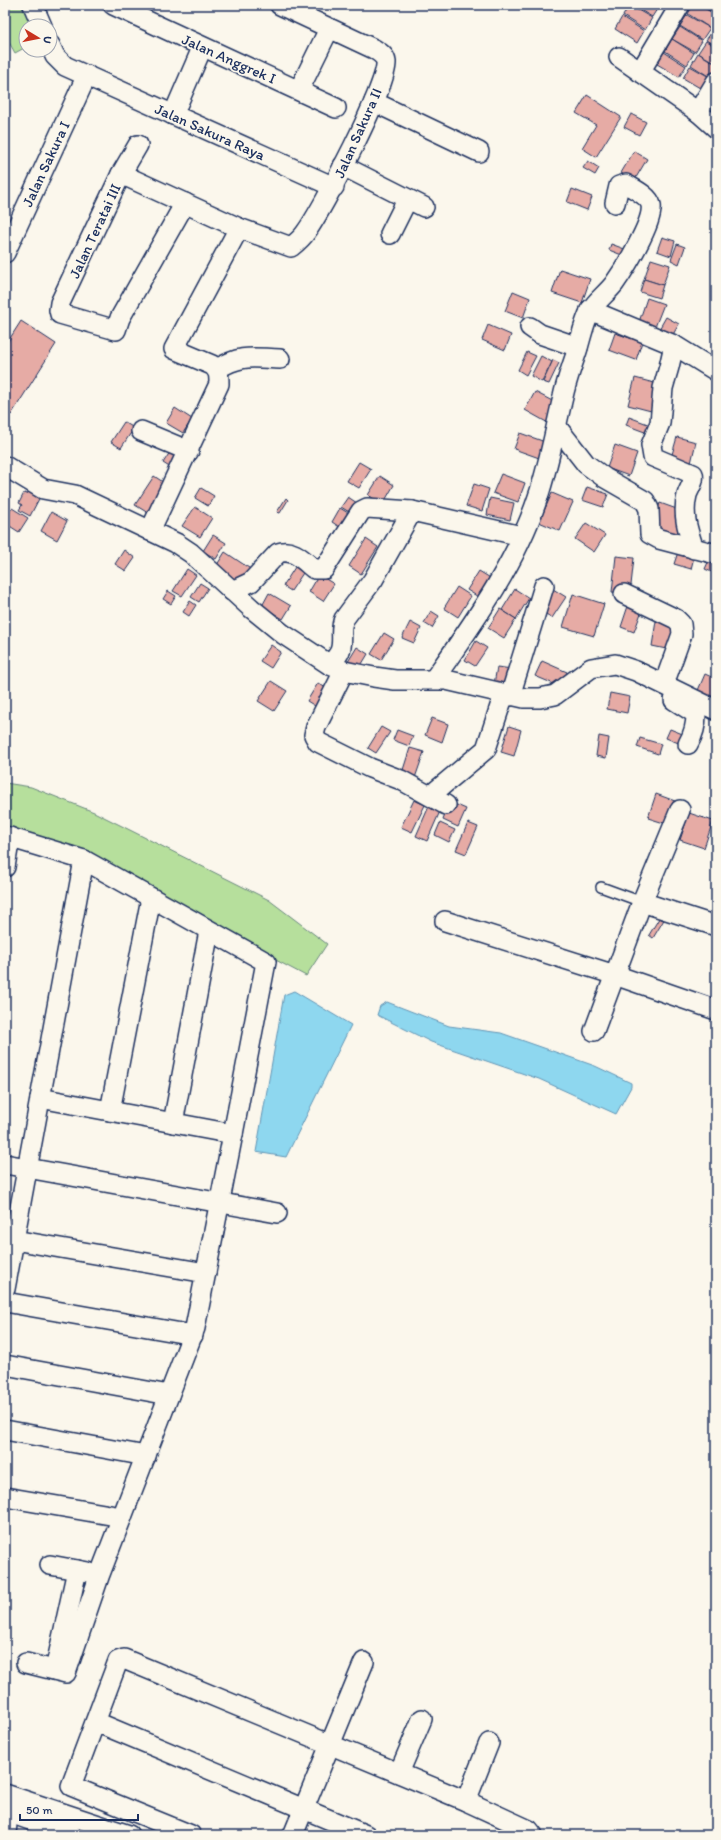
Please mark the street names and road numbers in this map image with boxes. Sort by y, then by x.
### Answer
street label: Jalan Anggrek I [179,30,279,88]
street label: Jalan Sakura II [330,85,386,181]
street label: Jalan Sakura Raya [152,100,268,164]
street label: Jalan Sakura I [18,118,74,210]
street label: Jalan Teratai III [65,181,125,281]

